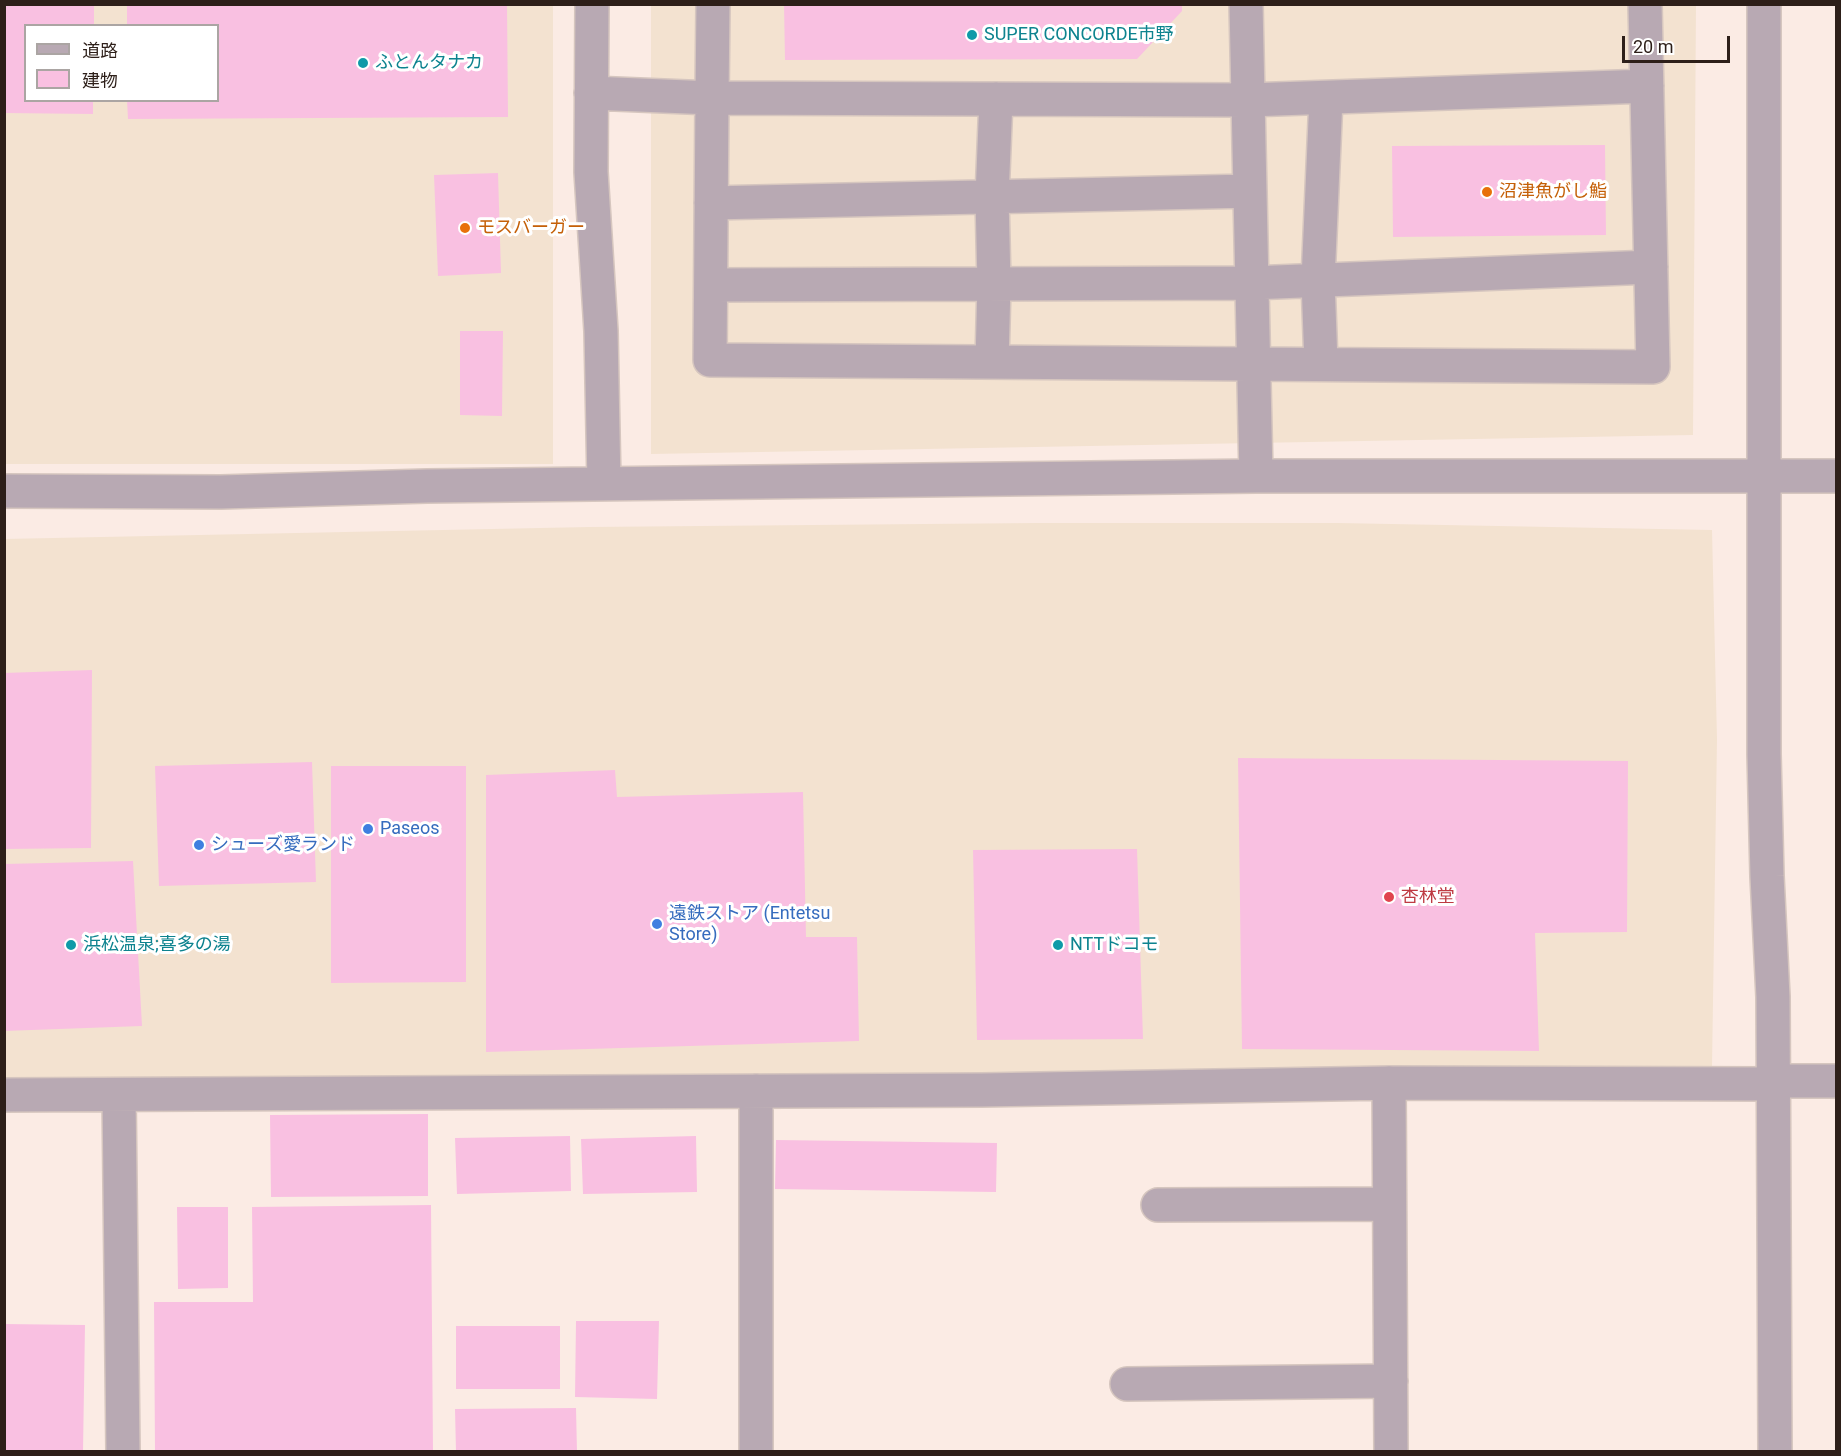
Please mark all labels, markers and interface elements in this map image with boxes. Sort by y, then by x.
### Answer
legend [24,24,219,102]
place label: SUPER CONCORDE市野 [984,24,1174,46]
scale bar [1625,24,1733,62]
marker: SUPER CONCORDE市野 [965,28,979,42]
text: 20 m [1633,36,1673,57]
text: 道路 [82,40,118,61]
place label: ふとんタナカ [375,52,483,74]
marker: ふとんタナカ [356,56,370,70]
text: 建物 [82,70,118,91]
place label: 沼津魚がし鮨 [1499,181,1607,203]
marker: 沼津魚がし鮨 [1480,185,1494,199]
place label: モスバーガー [477,217,585,239]
marker: モスバーガー [458,221,472,235]
place label: Paseos [380,818,439,840]
marker: Paseos [361,822,375,836]
place label: シューズ愛ランド [211,834,355,856]
marker: シューズ愛ランド [192,838,206,852]
place label: 杏林堂 [1401,886,1455,908]
marker: 杏林堂 [1382,890,1396,904]
place label: 遠鉄ストア (Entetsu Store) [669,903,830,946]
marker: 遠鉄ストア (Entetsu Store) [650,917,664,931]
place label: 浜松温泉;喜多の湯 [83,934,231,956]
place label: NTTドコモ [1070,934,1158,956]
marker: 浜松温泉;喜多の湯 [64,938,78,952]
marker: NTTドコモ [1051,938,1065,952]

